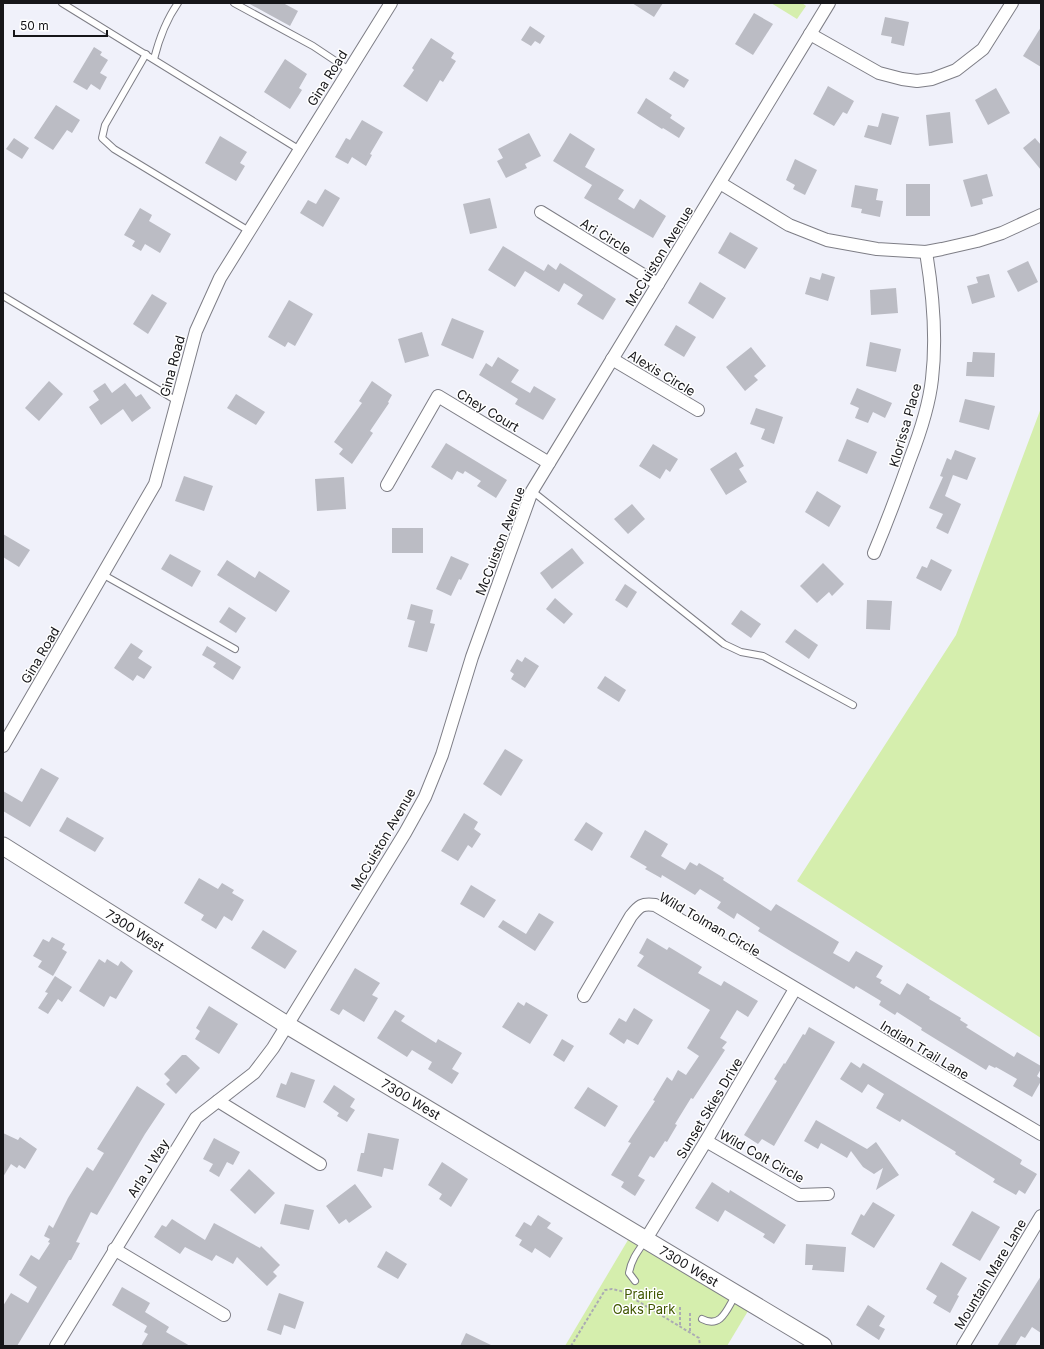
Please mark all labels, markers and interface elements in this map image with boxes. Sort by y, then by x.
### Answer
scale bar [14,12,107,38]
text: 50 m [20,18,49,33]
street label: Gina Road [304,47,350,109]
street label: McCuiston Avenue [622,203,696,309]
street label: Ari Circle [578,215,634,257]
street label: Gina Road [156,334,188,398]
street label: Alexis Circle [625,347,699,399]
street label: Klorissa Place [885,381,925,469]
street label: Chey Court [454,385,522,435]
street label: McCuiston Avenue [472,484,528,598]
street label: Gina Road [17,624,63,686]
street label: McCuiston Avenue [347,785,419,893]
street label: Wild Tolman Circle [656,888,764,960]
street label: 7300 West [103,906,167,954]
street label: Indian Trail Lane [878,1017,972,1083]
street label: Sunset Skies Drive [673,1055,745,1161]
street label: 7300 West [379,1075,443,1123]
street label: Wild Colt Circle [717,1126,807,1186]
street label: Arla J Way [124,1136,172,1200]
street label: Mountain Mare Lane [951,1216,1029,1332]
street label: 7300 West [657,1242,721,1290]
park label: Prairie Oaks Park [613,1286,675,1317]

